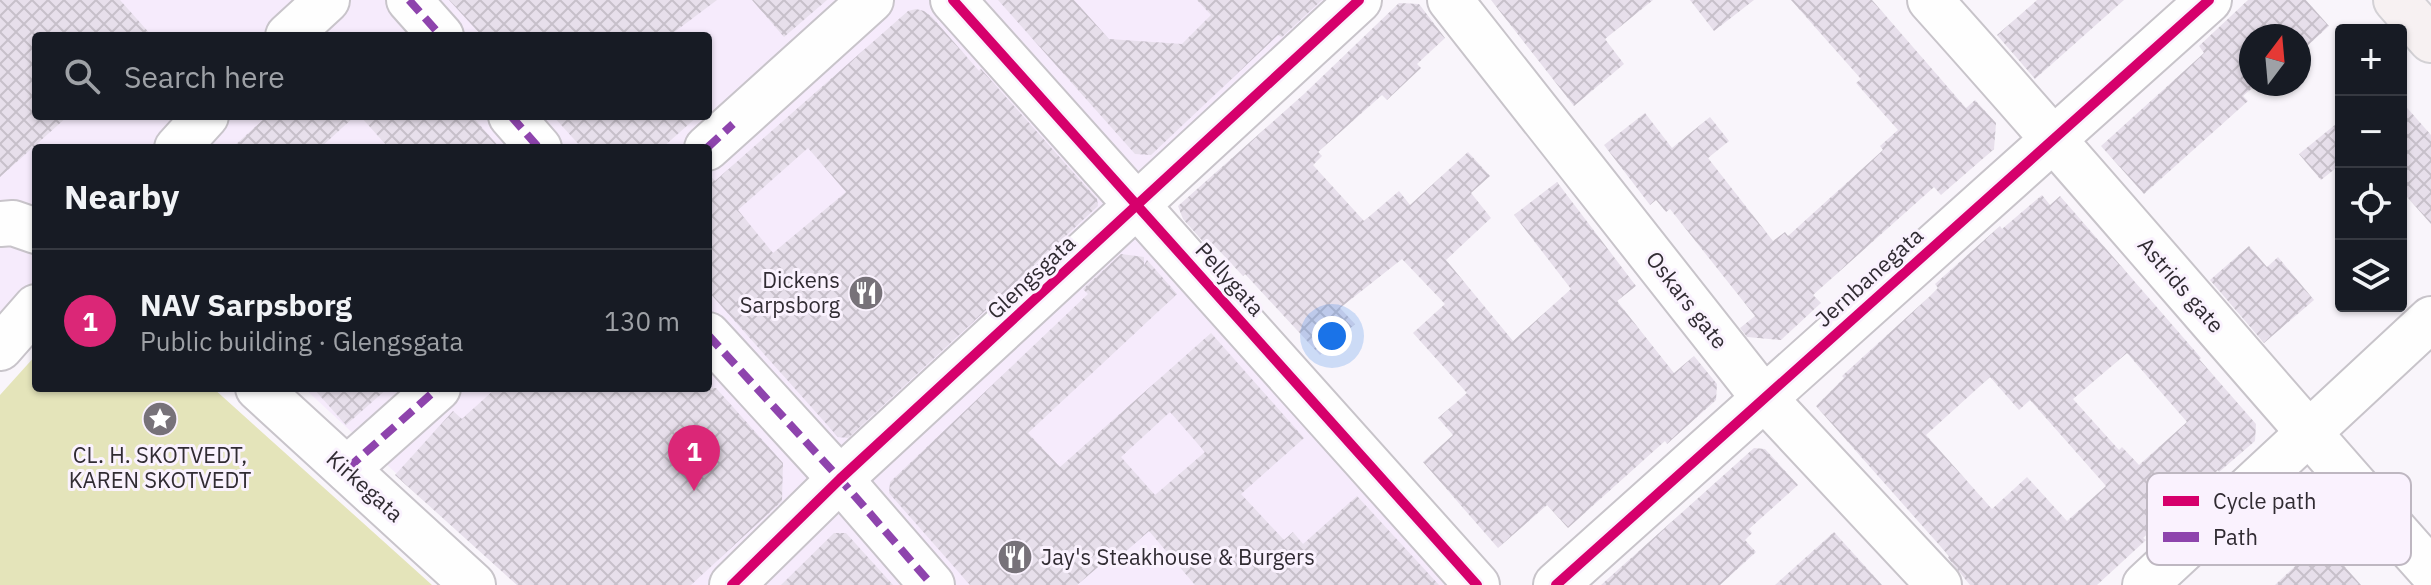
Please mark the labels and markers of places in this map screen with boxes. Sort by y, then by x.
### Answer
place label: Dickens Sarpsborg [740,265,840,319]
restaurant icon: Dickens Sarpsborg [847,274,885,312]
place icon: CL. H. SKOTVEDT, KAREN SKOTVEDT [141,400,179,438]
pin: 1 [668,425,720,491]
place label: CL. H. SKOTVEDT, KAREN SKOTVEDT [69,440,252,494]
restaurant icon: Jay's Steakhouse & Burgers [996,538,1034,576]
place label: Jay's Steakhouse & Burgers [1041,542,1315,571]

